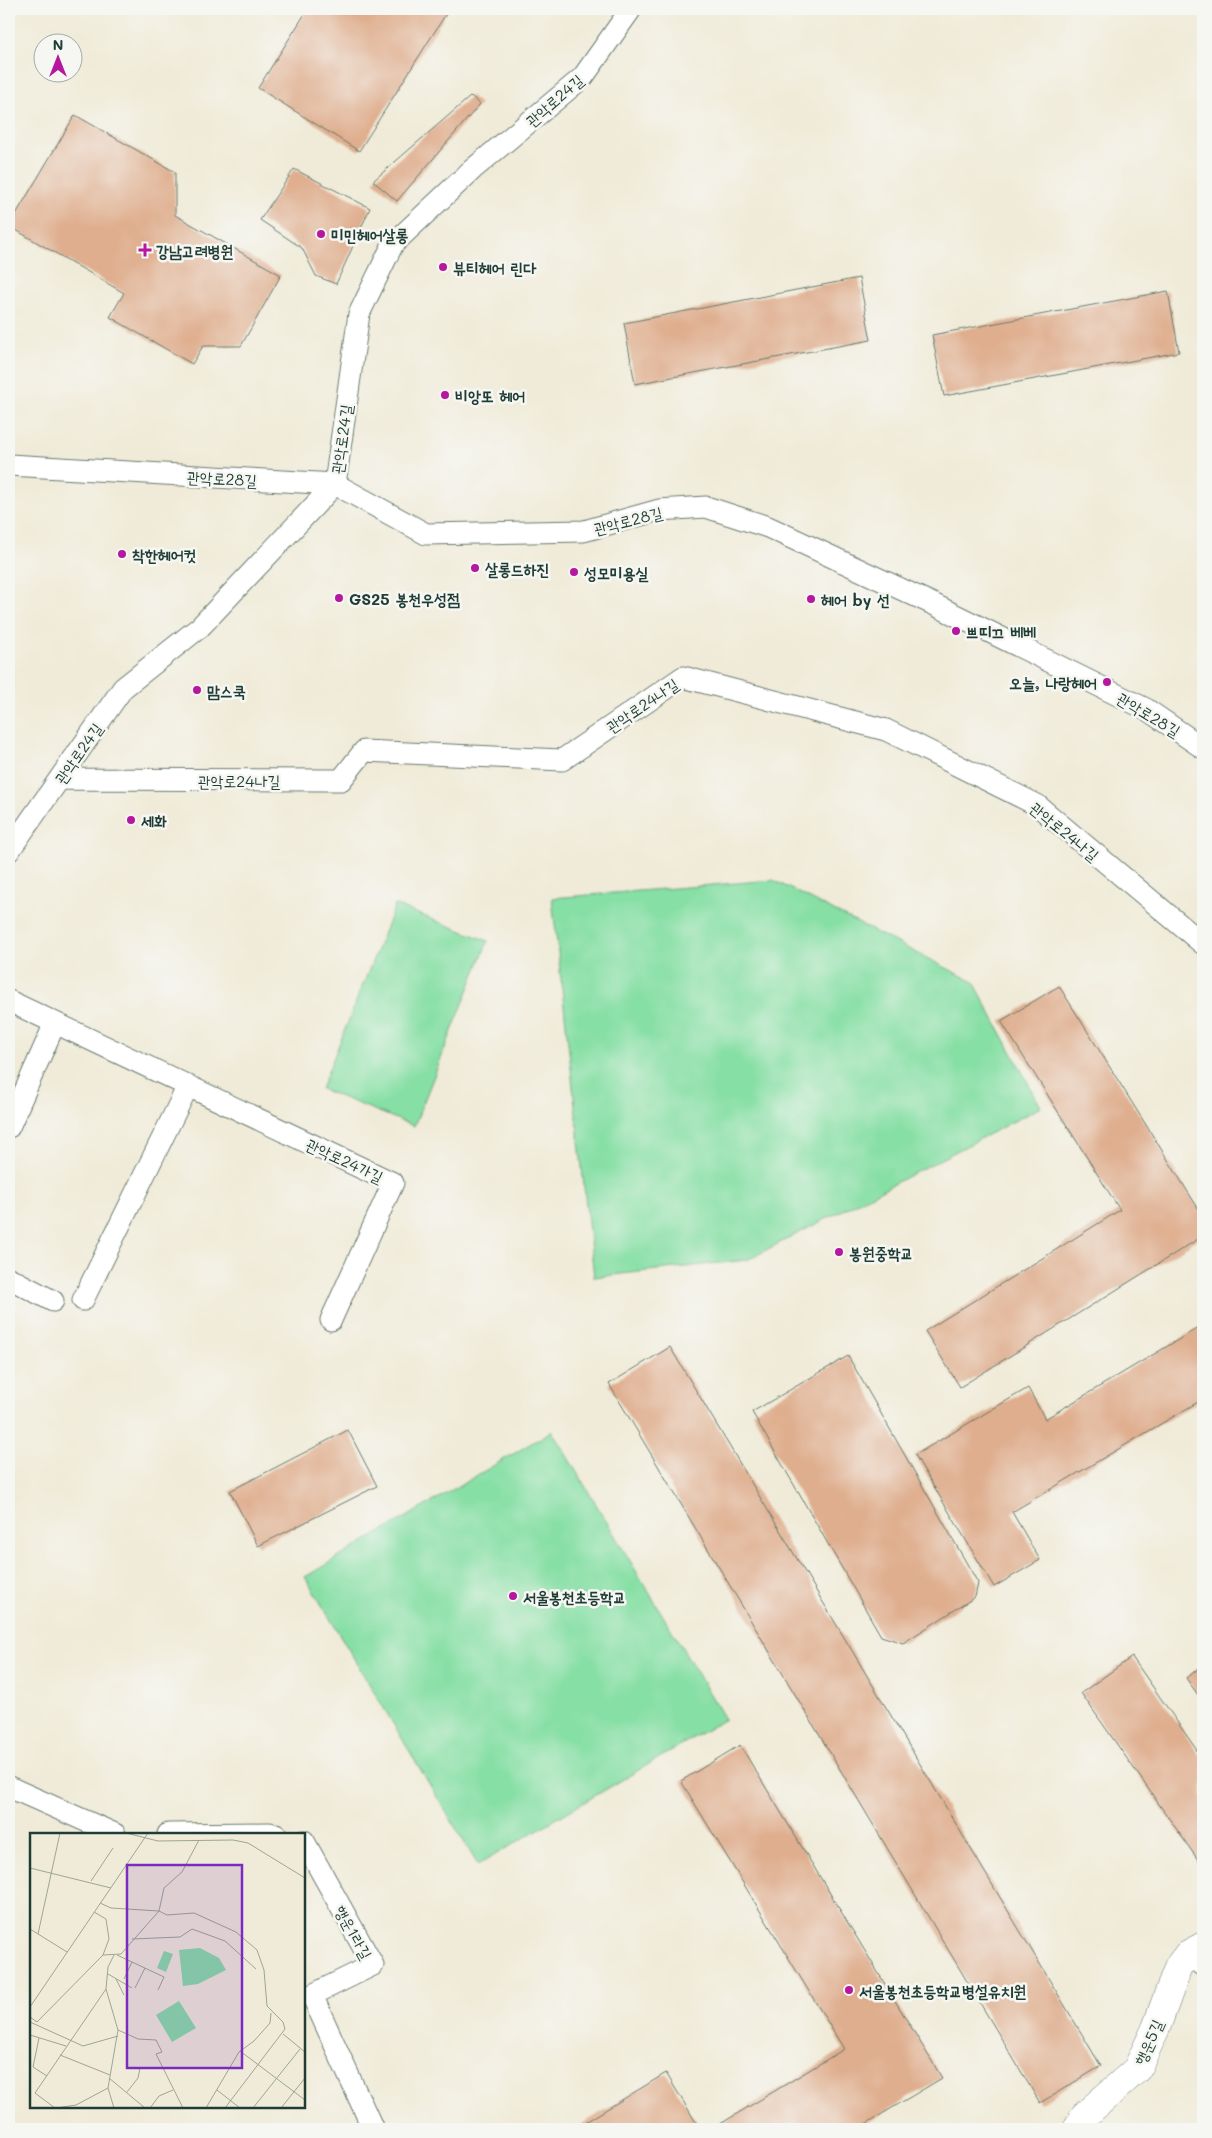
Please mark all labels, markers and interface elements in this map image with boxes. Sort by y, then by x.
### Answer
north arrow [32,32,82,82]
text: N [53,35,63,54]
street label: 관악로24길 [521,69,587,131]
place label: 미민헤어살롱 [331,224,408,245]
marker: 미민헤어살롱 [315,228,327,240]
place label: 강남고려병원 [156,240,233,261]
marker: 강남고려병원 [138,243,152,257]
place label: 뷰티헤어 린다 [453,257,537,278]
marker: 뷰티헤어 린다 [437,261,449,273]
place label: 비앙또 헤어 [455,385,525,406]
marker: 비앙또 헤어 [439,389,451,401]
street label: 관악로24길 [326,403,356,475]
street label: 관악로28길 [186,466,258,490]
street label: 관악로28길 [591,501,665,539]
place label: 착한헤어컷 [132,544,197,565]
marker: 착한헤어컷 [116,548,128,560]
place label: 살롱드하진 [485,558,549,579]
marker: 살롱드하진 [469,562,481,574]
place label: 성모미용실 [584,562,649,583]
marker: 성모미용실 [568,566,580,578]
place label: GS25 봉천우성점 [349,588,460,609]
place label: 헤어 by 선 [820,589,890,610]
marker: GS25 봉천우성점 [333,592,345,604]
marker: 헤어 by 선 [805,593,817,605]
place label: 쁘띠끄 베베 [966,621,1036,642]
marker: 쁘띠끄 베베 [950,625,962,637]
place label: 오늘, 나랑헤어 [1009,672,1097,693]
street label: 관악로24나길 [602,673,682,737]
marker: 오늘, 나랑헤어 [1101,676,1113,688]
place label: 맘스쿡 [207,680,246,701]
marker: 맘스쿡 [191,684,203,696]
street label: 관악로28길 [1114,687,1185,741]
street label: 관악로24길 [49,718,107,788]
street label: 관악로24나길 [198,770,280,791]
street label: 관악로24나길 [1026,797,1104,865]
place label: 세화 [141,810,167,831]
marker: 세화 [125,814,137,826]
street label: 관악로24가길 [303,1133,387,1187]
place label: 봉원중학교 [849,1242,913,1263]
marker: 봉원중학교 [833,1246,845,1258]
place label: 서울봉천초등학교 [523,1586,626,1607]
marker: 서울봉천초등학교 [507,1590,519,1602]
inset map [30,1833,305,2108]
street label: 행운1라길 [331,1901,377,1963]
place label: 서울봉천초등학교병설유치원 [859,1980,1027,2001]
marker: 서울봉천초등학교병설유치원 [843,1984,855,1996]
street label: 행운5길 [1129,2016,1167,2068]

